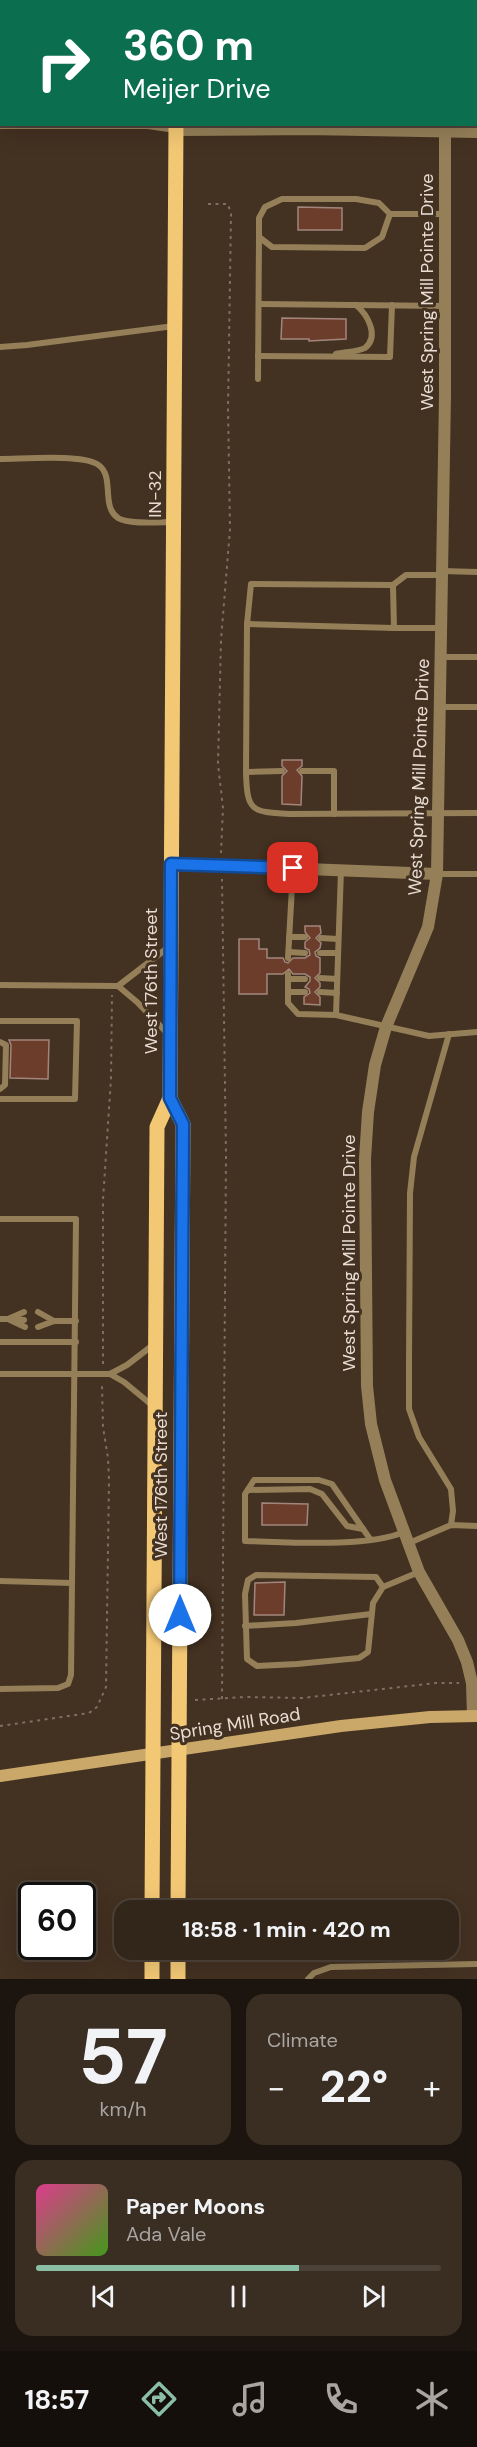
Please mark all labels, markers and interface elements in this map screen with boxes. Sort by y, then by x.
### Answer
text: 360 m [123,18,254,73]
icon: right [24,24,102,102]
text: Meijer Drive [123,71,271,106]
street label: West Spring Mill Pointe Drive [415,173,439,411]
street label: IN-32 [143,470,167,518]
street label: West Spring Mill Pointe Drive [403,658,435,896]
pin [267,842,318,893]
icon: arrive [276,851,309,884]
street label: West 176th Street [139,908,163,1054]
street label: West Spring Mill Pointe Drive [337,1134,361,1372]
street label: West 176th Street [149,1412,173,1558]
position arrow [148,1583,212,1647]
street label: Spring Mill Road [168,1702,302,1746]
speed limit sign: 60 [18,1882,96,1960]
text: 18:58 · 1 min · 420 m [182,1915,391,1944]
text: 57 [78,2006,168,2107]
text: Climate [267,2027,338,2053]
text: 22° [320,2057,388,2116]
text: − [267,2066,285,2109]
text: + [423,2066,441,2109]
text: km/h [99,2096,147,2122]
text: Paper Moons [126,2192,265,2221]
text: Ada Vale [126,2221,206,2247]
icon: previous [87,2280,120,2313]
icon: pause [222,2280,255,2313]
icon: next [357,2280,390,2313]
icon: directions [138,2378,180,2420]
icon: music [229,2378,271,2420]
icon: phone [320,2378,362,2420]
icon: climate [411,2378,453,2420]
text: 18:57 [24,2382,89,2417]

